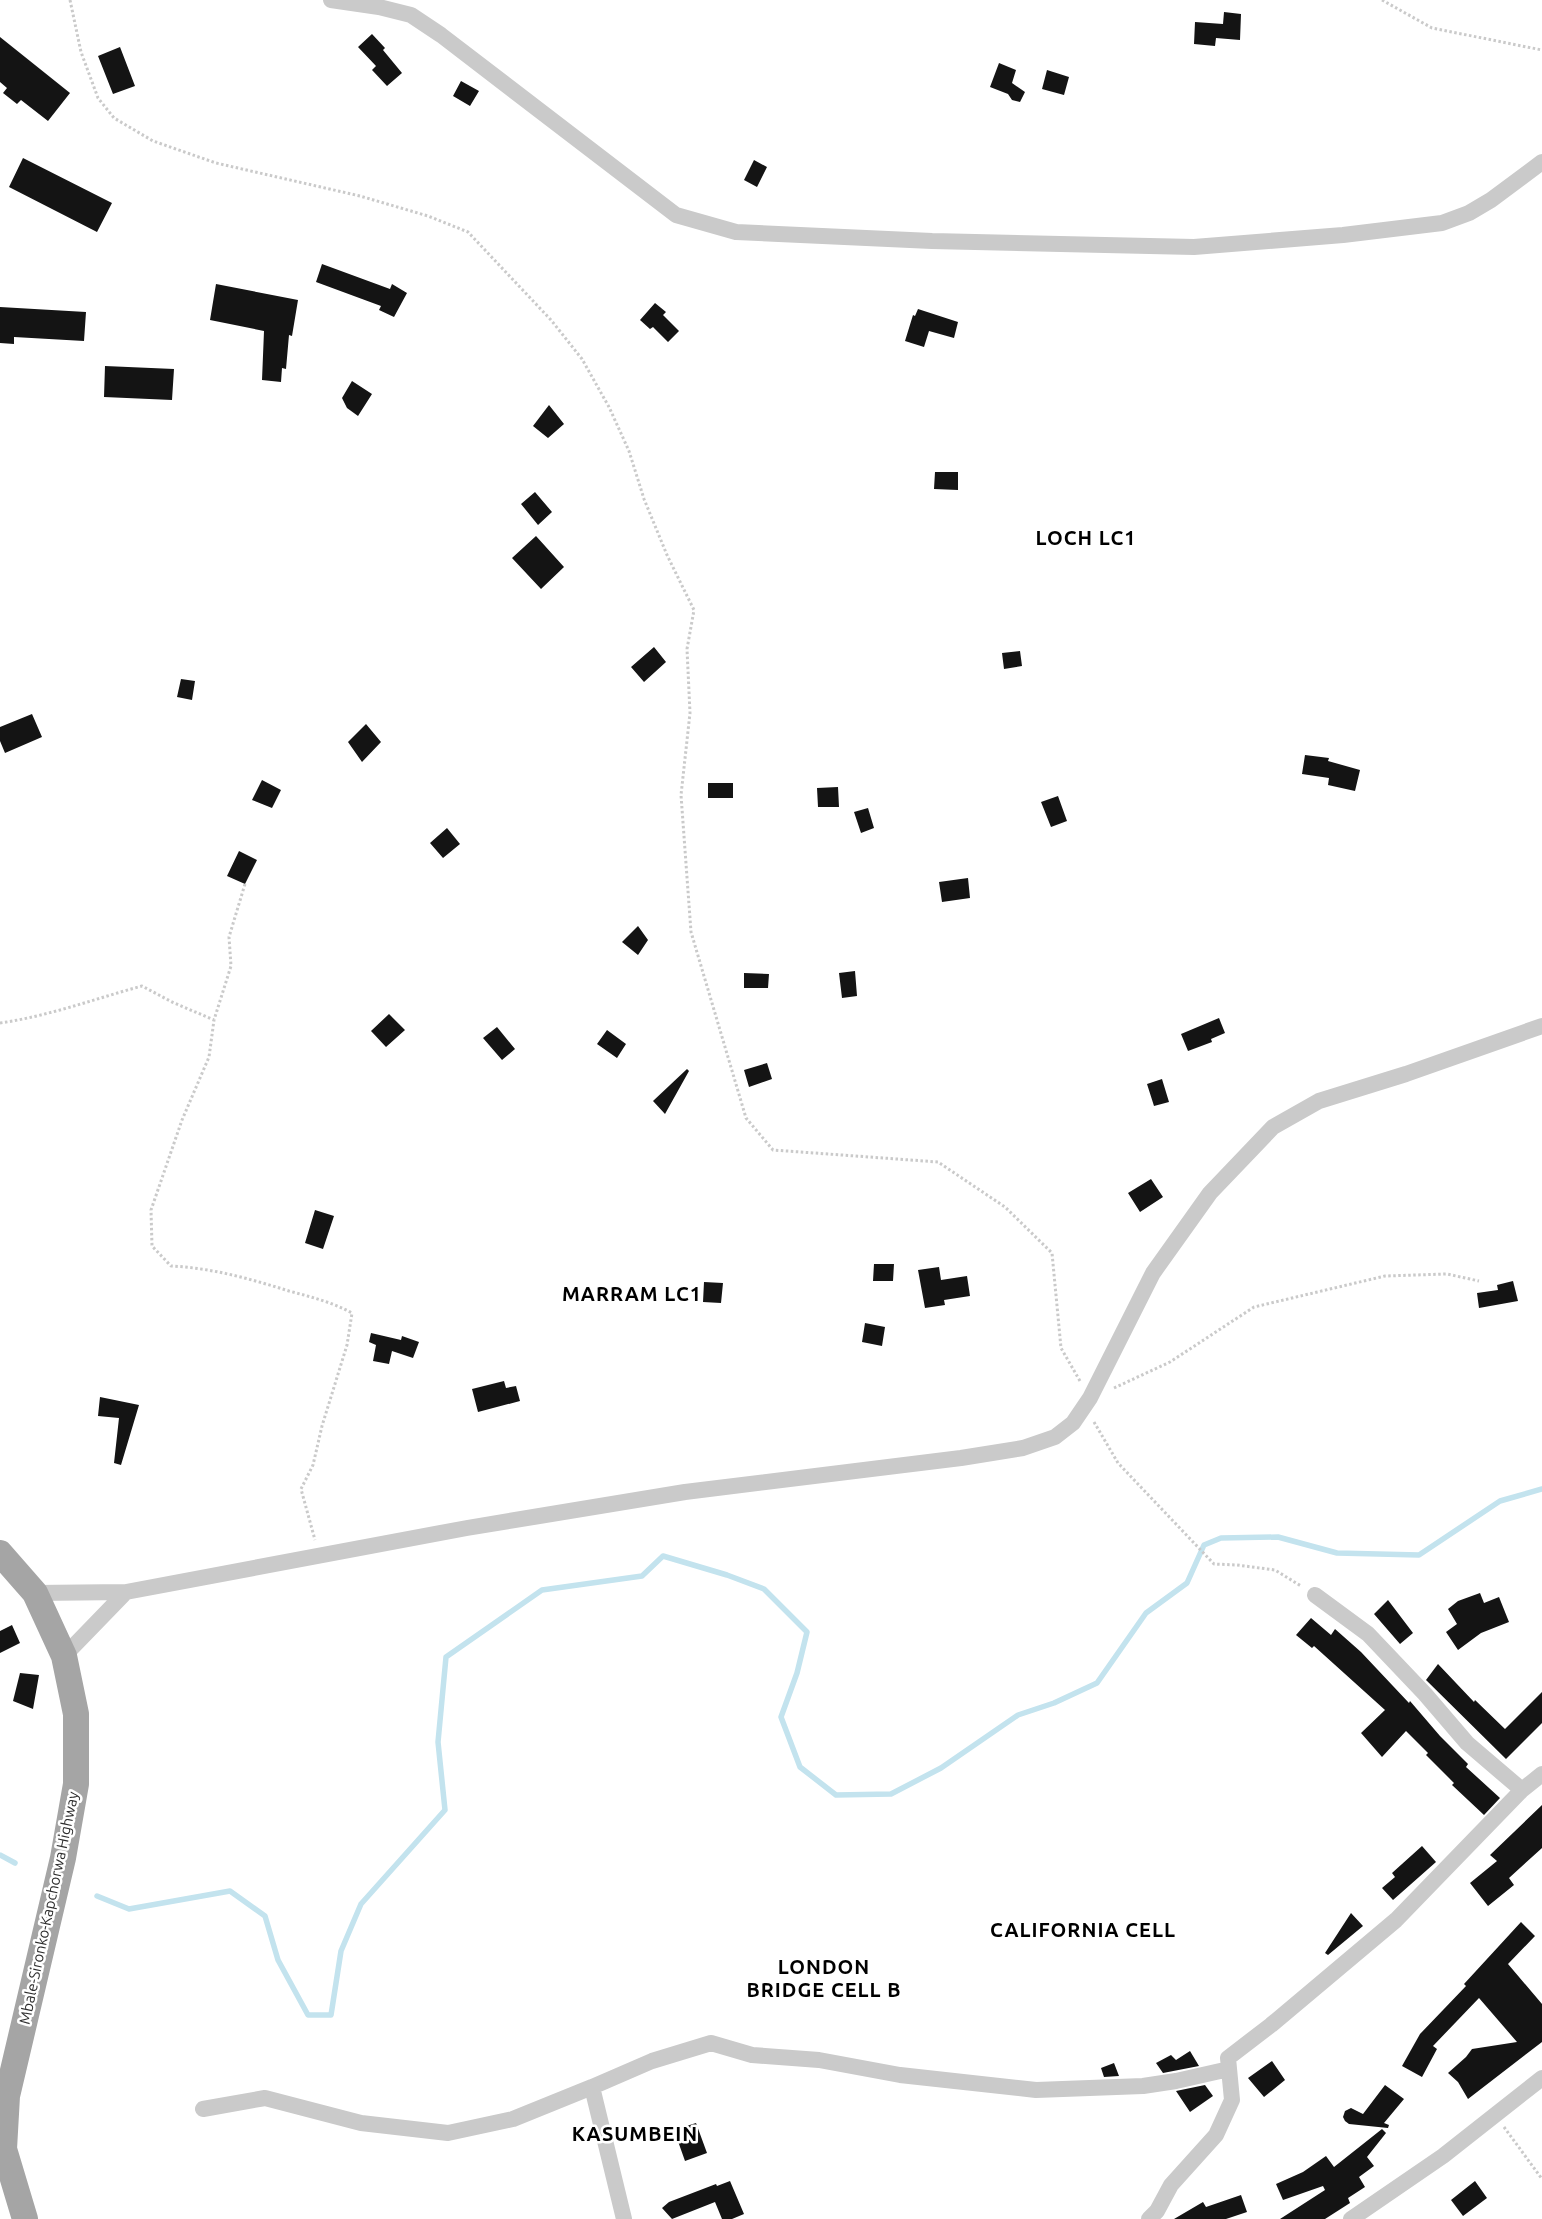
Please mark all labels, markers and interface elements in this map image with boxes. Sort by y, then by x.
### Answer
district label: LOCH LC1 [1036,526,1136,549]
district label: MARRAM LC1 [562,1282,702,1305]
street label: Mbale-Sironko-Kapchorwa Highway [16,1790,82,2026]
district label: CALIFORNIA CELL [990,1918,1176,1941]
district label: LONDON BRIDGE CELL B [746,1955,902,2001]
district label: KASUMBEIN [572,2122,698,2145]

